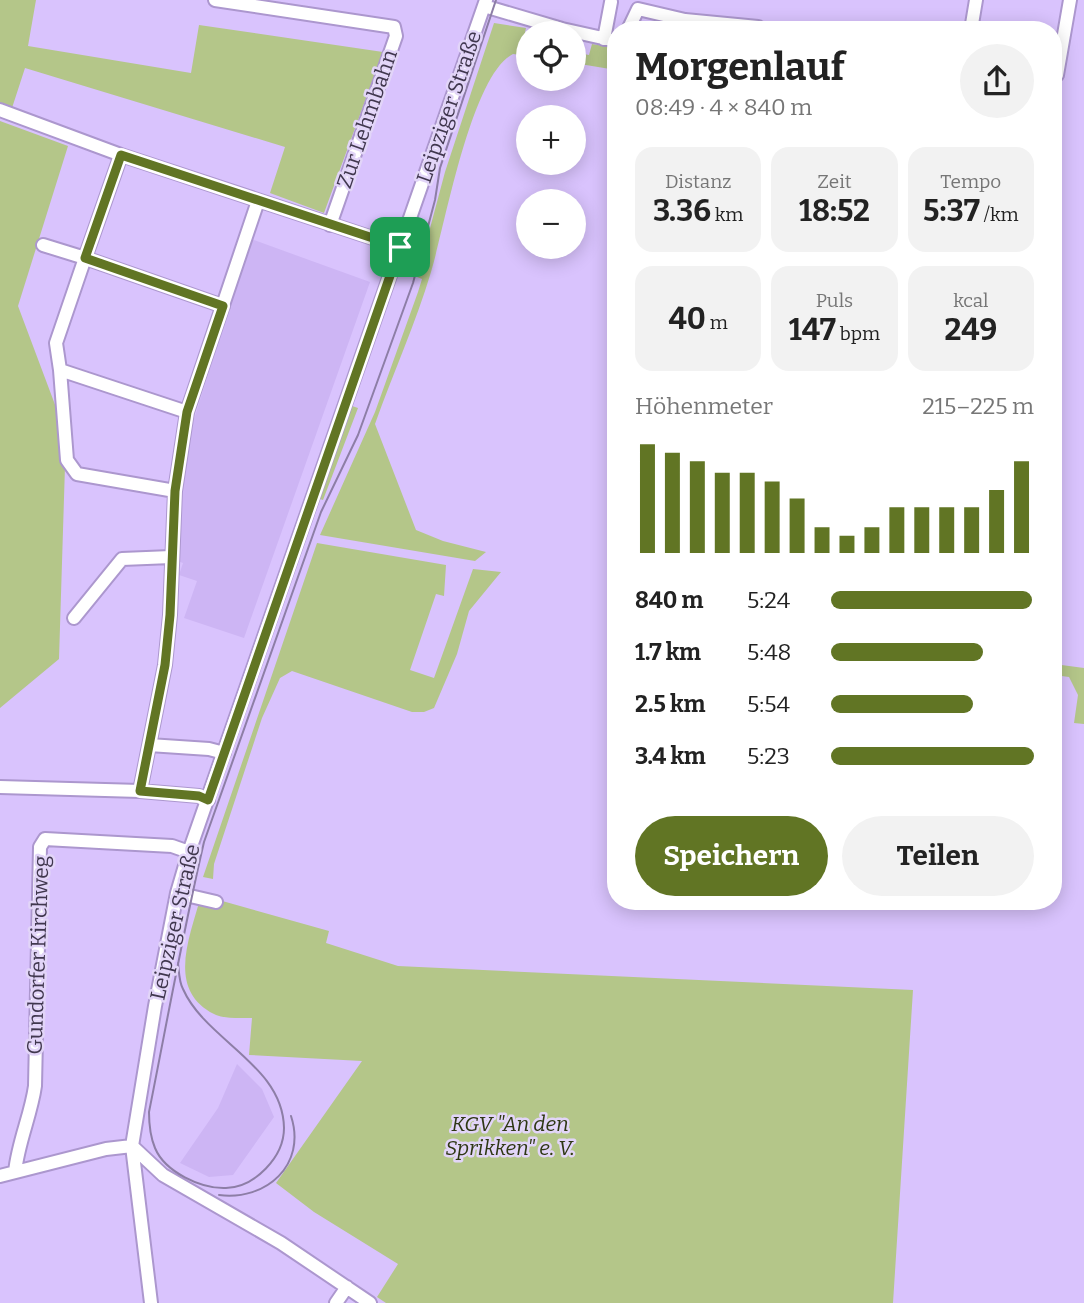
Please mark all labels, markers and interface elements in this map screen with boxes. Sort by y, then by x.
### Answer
map controls [516,21,586,259]
button: locate [516,21,586,91]
street label: Leipziger Straße [411,27,487,187]
text: Morgenlauf [635,44,845,90]
button: share [960,44,1034,118]
street label: Zur Lehmbahn [331,46,403,192]
text: 08:49 · 4 × 840 m [635,93,812,121]
button: + [516,105,586,175]
text: Distanz [665,170,731,193]
text: Zeit [817,170,852,193]
text: Tempo [940,170,1001,193]
button: − [516,189,586,259]
text: 3.36 [653,193,711,229]
text: 18:52 [799,193,870,229]
text: 5:37 [923,193,980,229]
text: km [711,203,743,226]
text: /km [980,203,1019,226]
pin [370,217,430,277]
icon: arrive [381,228,419,266]
text: Puls [816,289,853,312]
text: kcal [953,289,989,312]
text: 40 [669,301,706,337]
text: m [706,311,728,334]
text: 147 [789,312,836,348]
text: 249 [944,312,997,348]
text: bpm [836,322,880,345]
text: Höhenmeter [635,392,773,420]
text: 215–225 m [922,392,1034,420]
text: 840 m [635,586,704,614]
text: 5:24 [747,586,790,614]
text: 1.7 km [635,638,701,666]
text: 5:48 [747,638,791,666]
text: 2.5 km [635,690,705,718]
text: 5:54 [747,690,790,718]
text: 3.4 km [635,742,706,770]
text: 5:23 [747,742,790,770]
button: Speichern [635,816,828,896]
button: Teilen [842,816,1034,896]
street label: Leipziger Straße [144,841,206,1003]
street label: Gundorfer Kirchweg [22,855,54,1055]
park label: KGV "An den Sprikken" e. V. [445,1111,575,1161]

